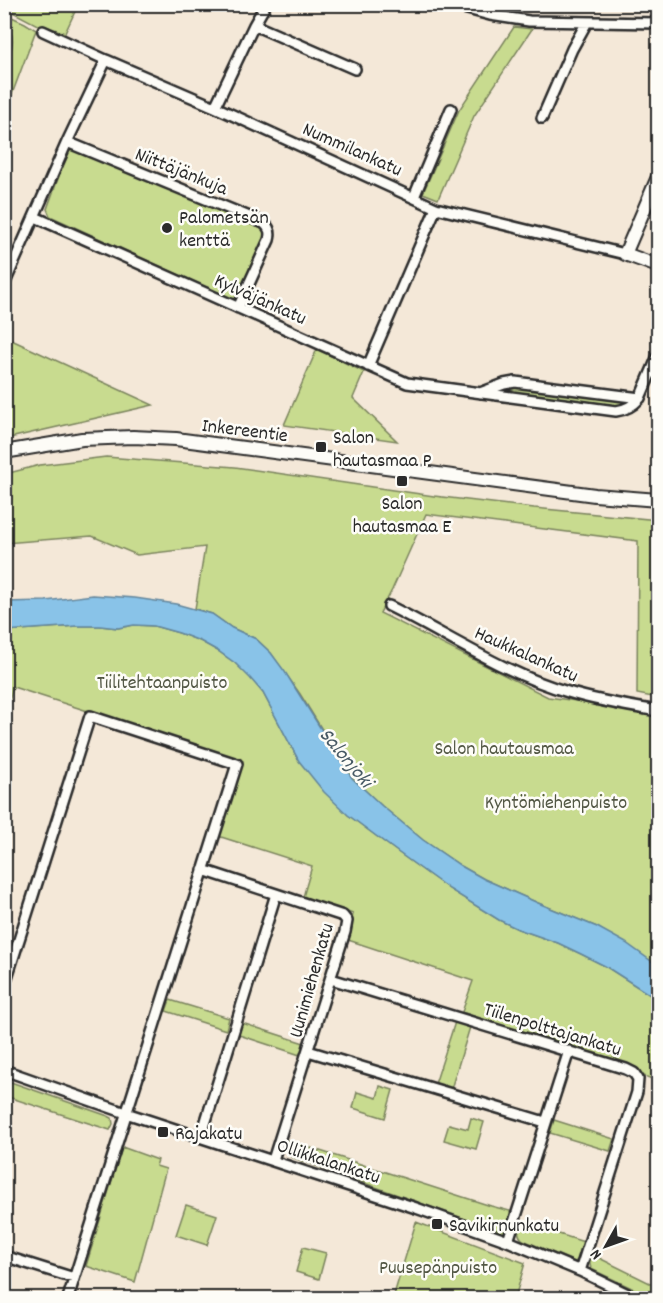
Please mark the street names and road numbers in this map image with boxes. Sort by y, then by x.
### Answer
street label: Nummilankatu [297,116,406,185]
street label: Niittäjänkuja [130,141,232,204]
street label: Kylväjänkatu [209,268,310,334]
street label: Inkereentie [200,413,289,451]
street label: Haukkalankatu [469,620,582,691]
street label: Uunimiehenkatu [283,920,343,1041]
street label: Tiilenpolttajankatu [480,997,624,1065]
street label: Ollikkalankatu [273,1133,383,1193]

